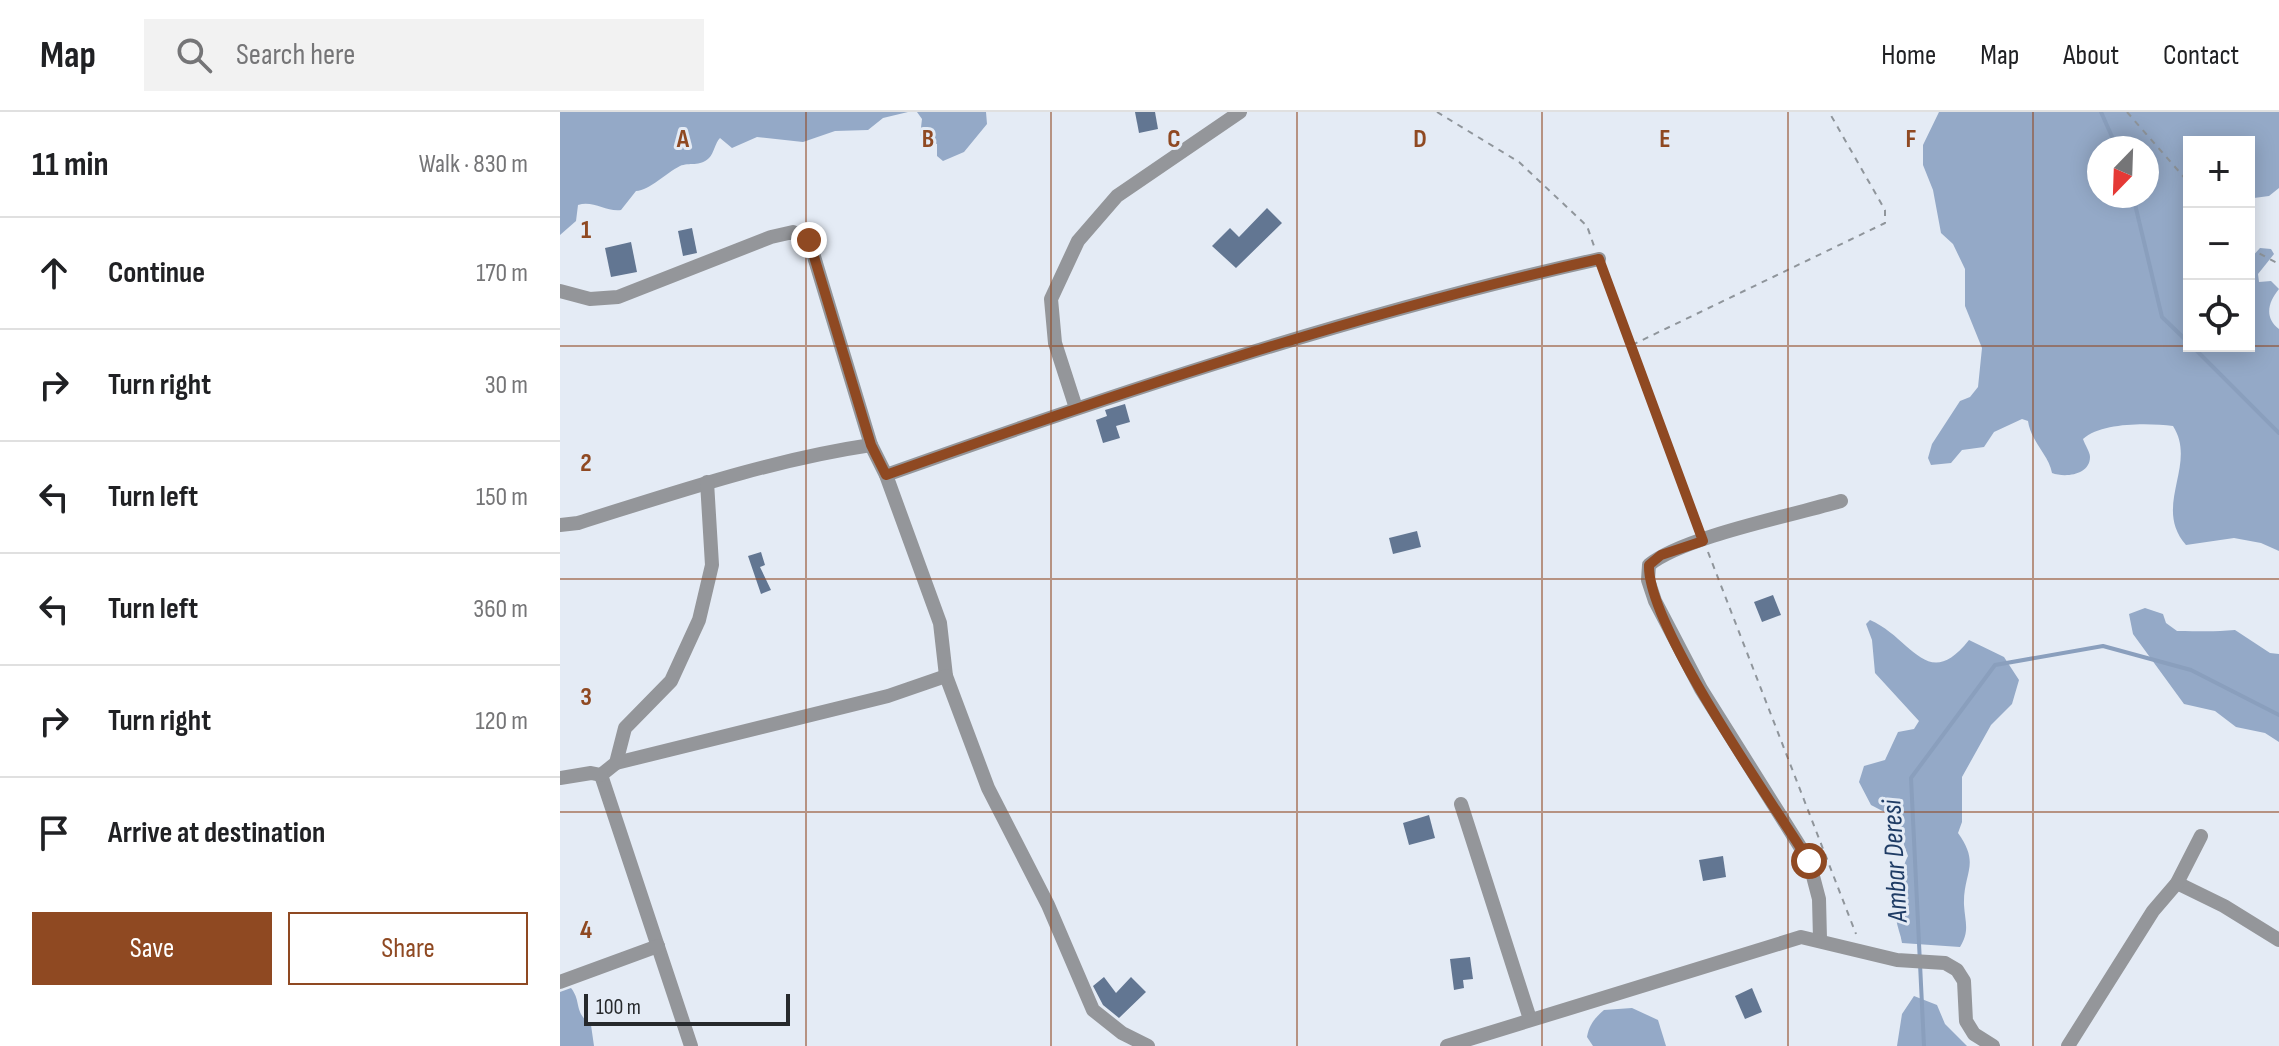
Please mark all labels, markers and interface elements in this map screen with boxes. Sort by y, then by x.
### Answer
search box [144,19,704,91]
text: Map [40,33,96,78]
icon: search [172,33,216,77]
text: Search here [236,37,355,73]
text: Home [1881,39,1936,72]
text: Map [1980,39,2019,72]
text: About [2063,39,2119,72]
text: Contact [2163,39,2239,72]
text: A [676,124,690,155]
text: B [922,124,934,155]
text: C [1167,124,1181,155]
text: D [1413,124,1427,155]
text: E [1659,124,1671,155]
text: F [1906,124,1917,155]
north arrow [2087,136,2159,208]
map controls [2183,136,2255,352]
button: + [2183,136,2255,208]
text: 11 min [32,144,109,185]
text: Walk · 830 m [419,149,528,180]
button: − [2183,208,2255,280]
text: 1 [581,215,591,246]
route end [791,222,827,258]
icon: ahead [32,251,76,295]
text: Continue [108,255,205,291]
text: 170 m [476,258,528,289]
button: locate [2183,280,2255,352]
icon: right [32,363,76,407]
text: Turn right [108,367,211,403]
text: 30 m [485,370,528,401]
text: 2 [580,448,592,479]
icon: left [32,475,76,519]
text: Turn left [108,479,198,515]
text: 150 m [476,482,528,513]
icon: left [32,587,76,631]
text: Turn left [108,591,198,627]
text: 360 m [473,594,528,625]
text: 3 [580,682,592,713]
icon: right [32,699,76,743]
text: Turn right [108,703,211,739]
text: 120 m [475,706,528,737]
water label: Ambar Deresi [1875,798,1915,924]
icon: arrive [32,811,76,855]
text: Arrive at destination [108,815,325,851]
route start [1791,843,1827,879]
button: Save [32,912,272,985]
button: Share [288,912,528,985]
text: 4 [580,915,592,946]
scale bar [584,990,790,1026]
text: 100 m [596,994,641,1021]

